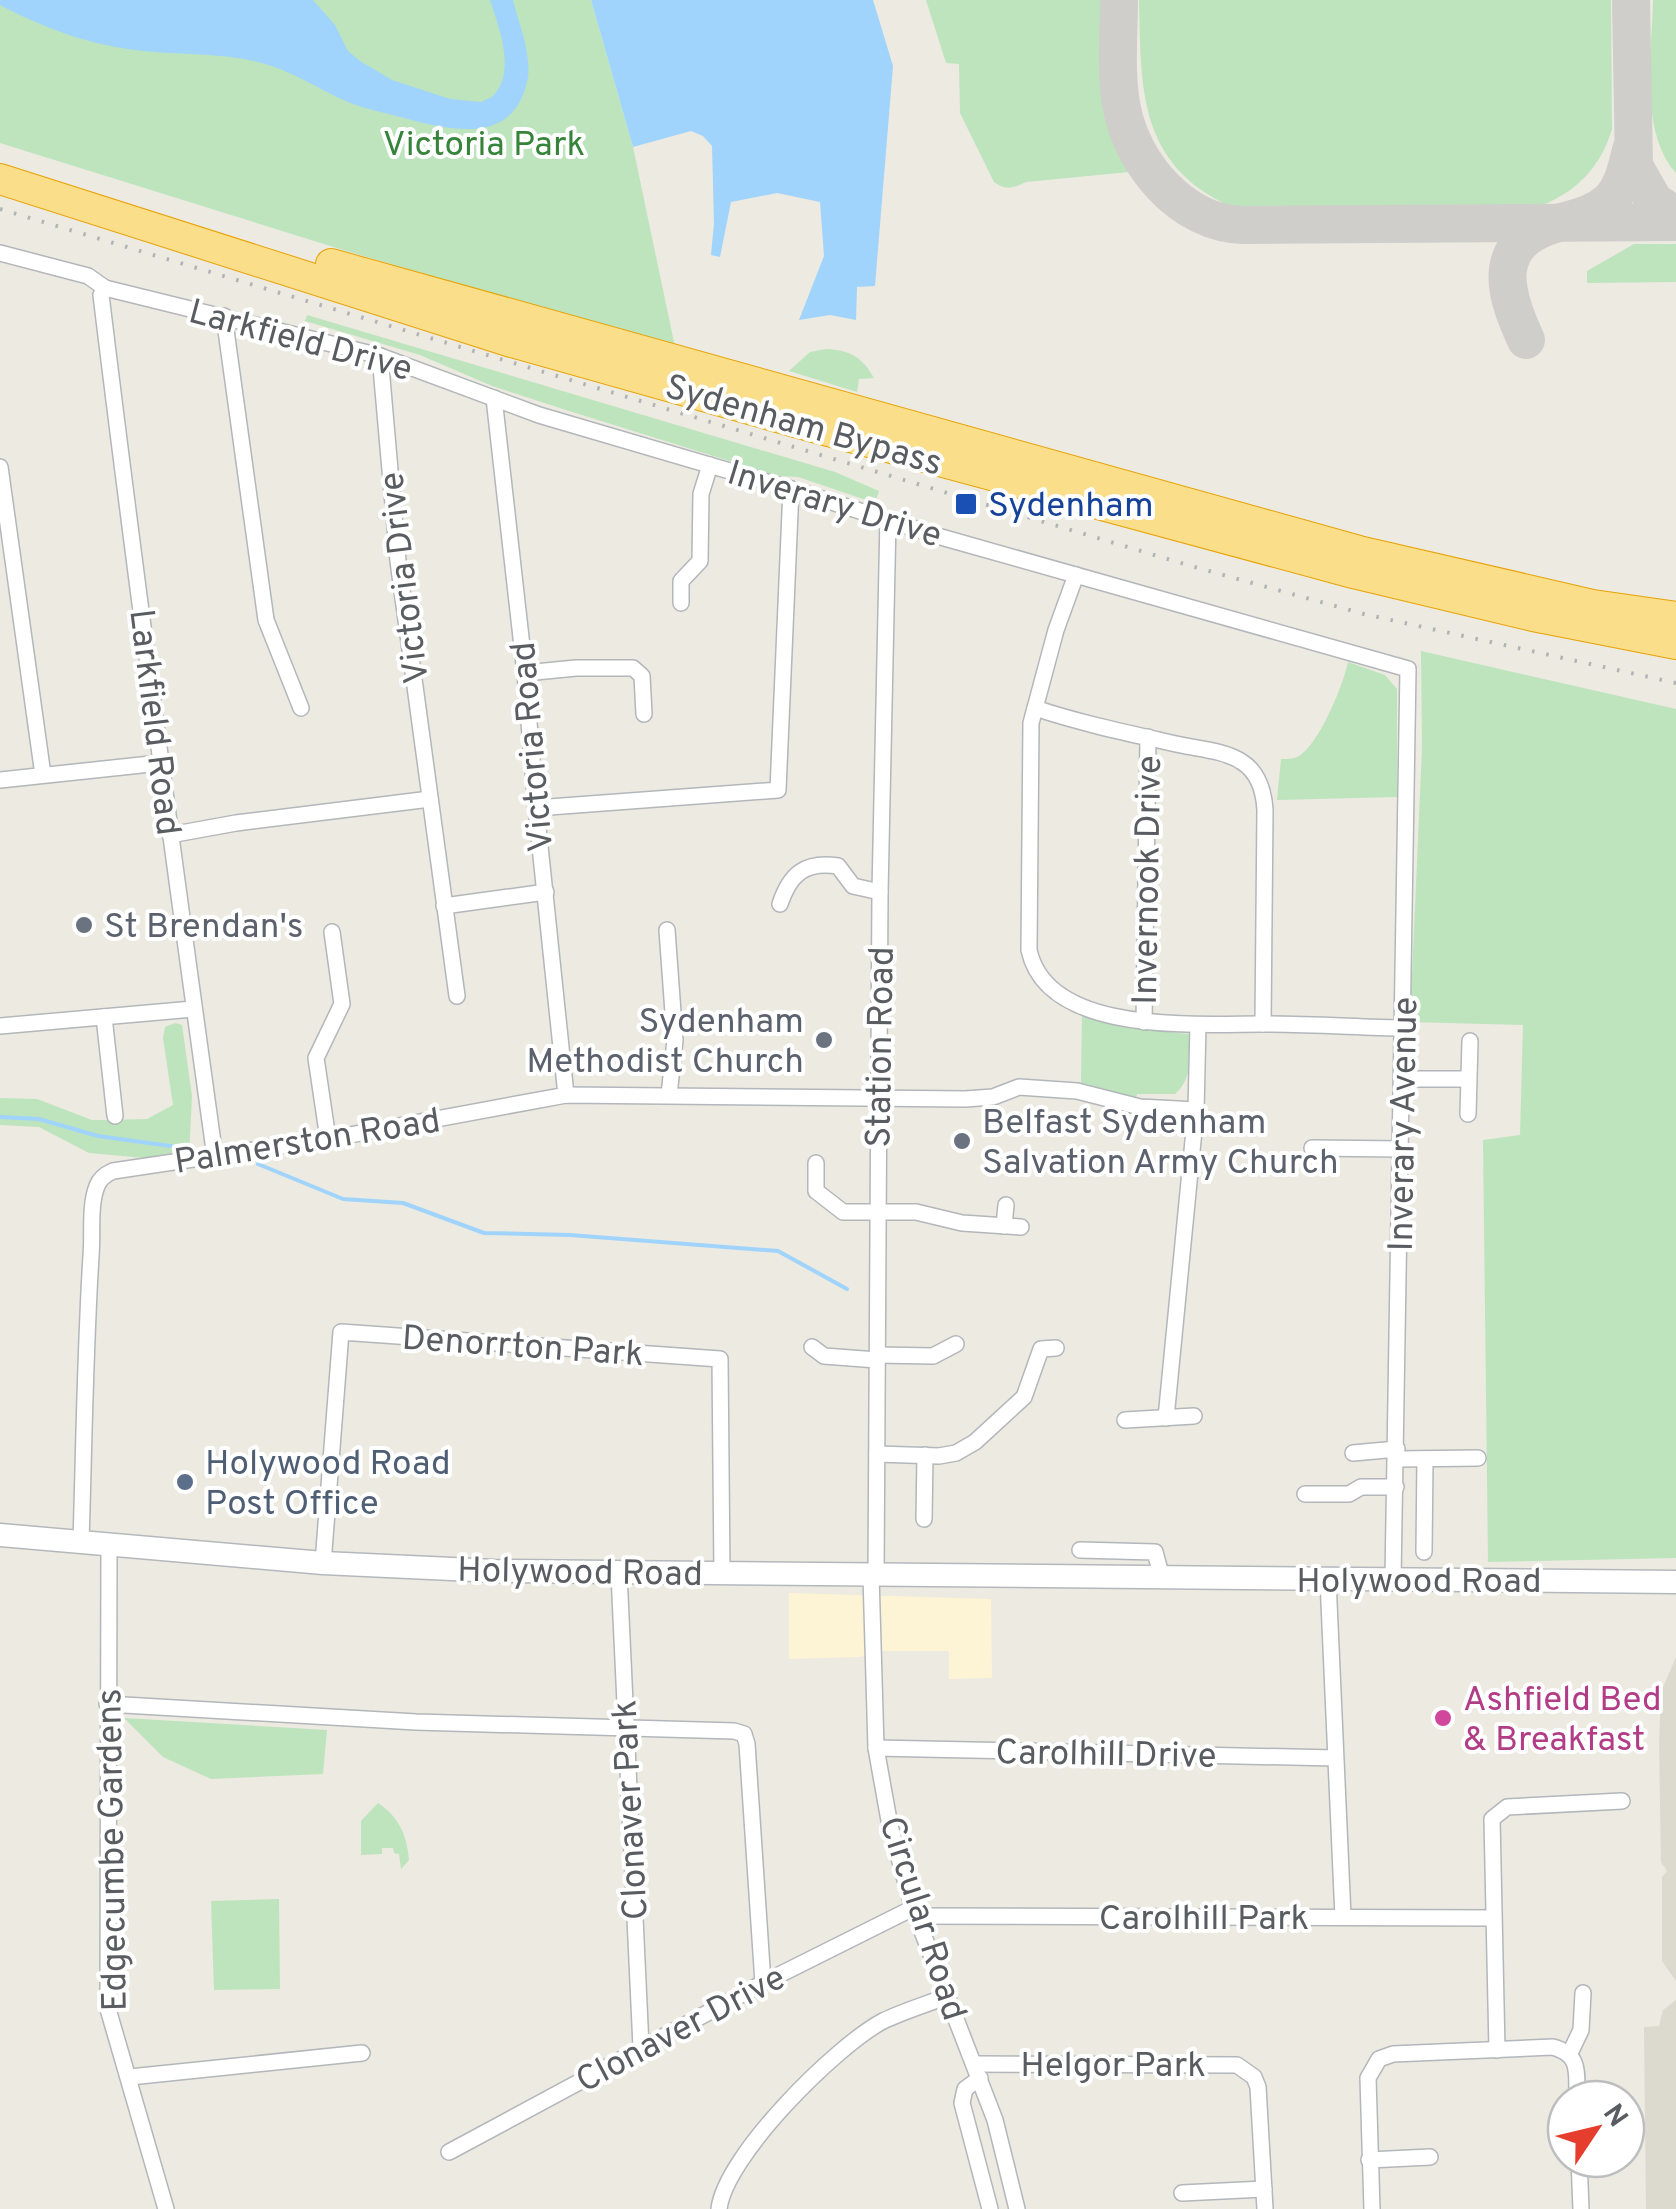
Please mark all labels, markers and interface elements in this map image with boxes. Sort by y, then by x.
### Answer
park label: Victoria Park [383,124,585,168]
street label: Larkfield Drive [184,291,417,393]
street label: Sydenham Bypass [660,366,947,487]
street label: Inverary Drive [722,452,947,559]
street label: Victoria Drive [371,469,441,686]
place label: Sydenham [988,485,1154,529]
marker: Sydenham [953,491,979,517]
street label: Larkfield Road [117,607,189,838]
street label: Victoria Road [503,640,565,854]
street label: Invernook Drive [1125,755,1173,1005]
place label: St Brendan's [104,906,303,950]
marker: St Brendan's [73,914,95,936]
street label: Station Road [858,946,906,1148]
street label: Inverary Avenue [1381,996,1429,1252]
place label: Sydenham Methodist Church [526,1001,804,1085]
marker: Sydenham Methodist Church [813,1029,835,1051]
street label: Palmerston Road [171,1100,444,1186]
place label: Belfast Sydenham Salvation Army Church [982,1102,1339,1186]
marker: Belfast Sydenham Salvation Army Church [951,1130,973,1152]
street label: Denorrton Park [400,1318,645,1378]
place label: Holywood Road Post Office [205,1443,451,1527]
marker: Holywood Road Post Office [174,1471,196,1493]
street label: Holywood Road [457,1550,703,1598]
street label: Holywood Road [1296,1561,1542,1605]
place label: Ashfield Bed & Breakfast [1463,1679,1662,1763]
street label: Edgecumbe Gardens [89,1688,139,2012]
street label: Clonaver Park [604,1699,660,1921]
marker: Ashfield Bed & Breakfast [1432,1707,1454,1729]
street label: Carolhill Drive [995,1732,1217,1780]
street label: Circular Road [867,1811,975,2027]
street label: Carolhill Park [1099,1898,1309,1942]
street label: Clonaver Drive [569,1957,794,2104]
street label: Helgor Park [1020,2045,1206,2089]
north arrow [1546,2079,1646,2179]
text: N [1594,2098,1635,2135]

